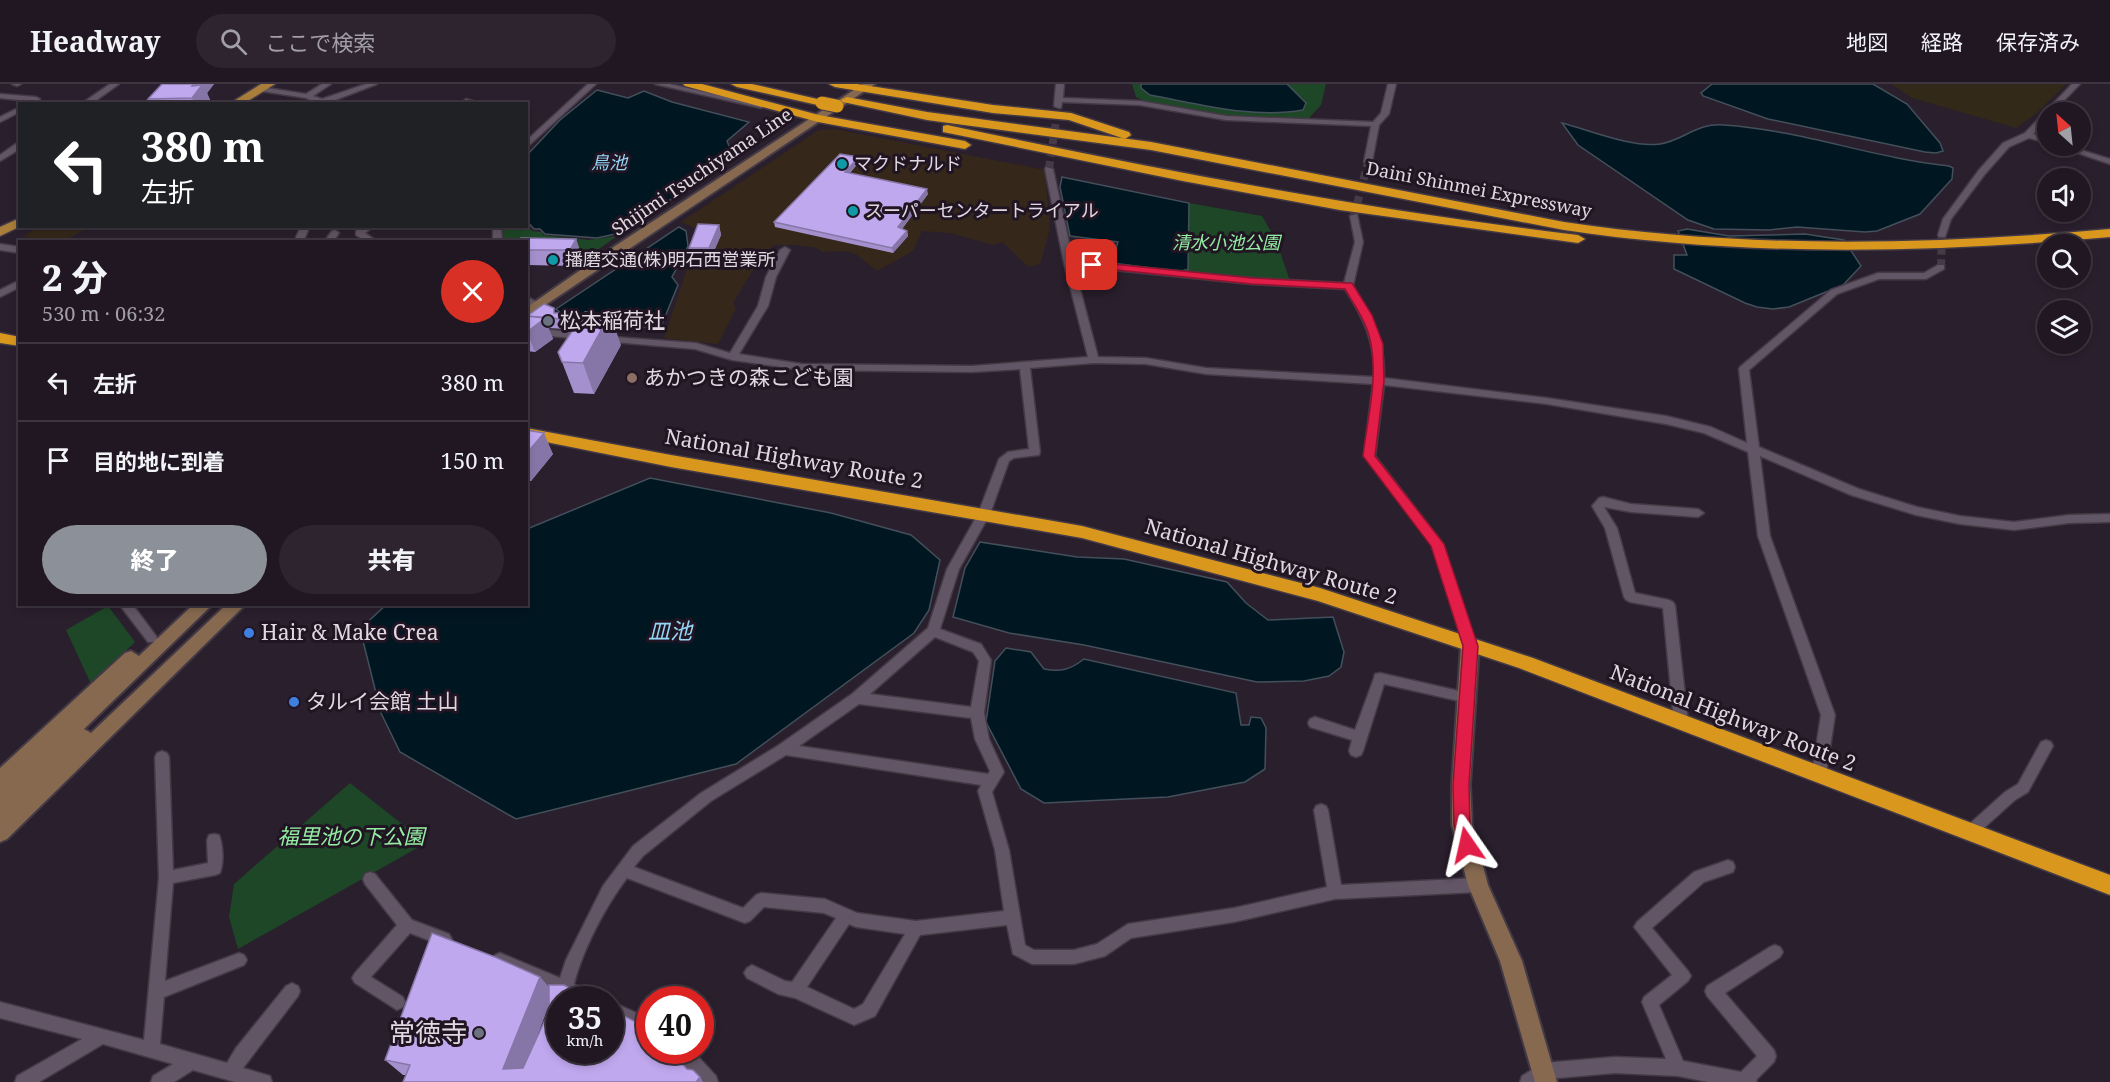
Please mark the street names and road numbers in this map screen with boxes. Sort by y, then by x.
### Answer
street label: Shijimi Tsuchiyama Line [607,102,796,241]
street label: Daini Shinmei Expressway [1364,155,1595,223]
street label: National Highway Route 2 [663,422,925,494]
street label: National Highway Route 2 [1142,512,1401,611]
street label: National Highway Route 2 [1606,657,1860,777]

